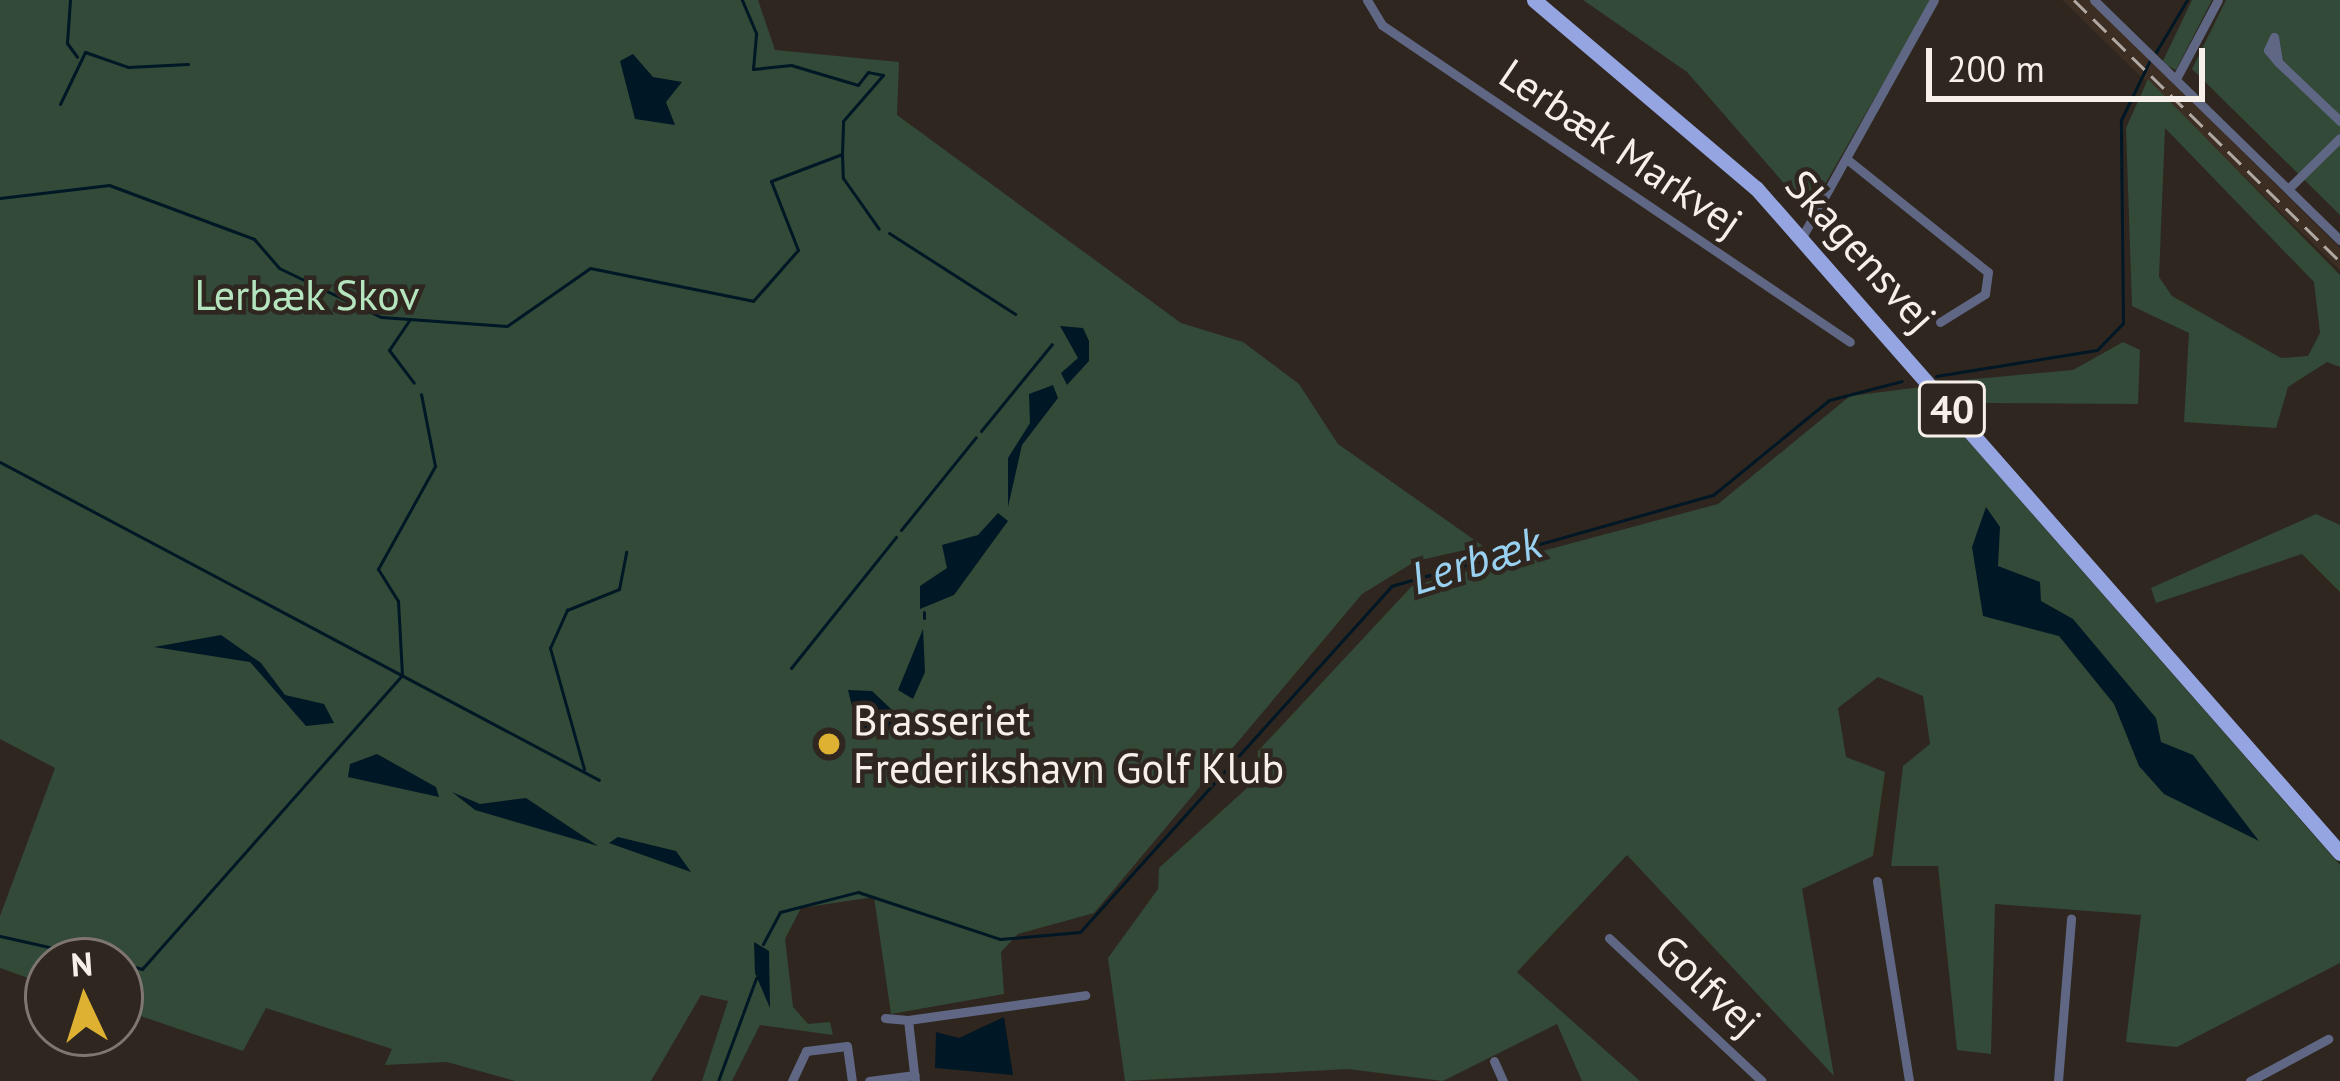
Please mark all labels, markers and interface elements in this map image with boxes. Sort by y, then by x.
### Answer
scale bar [1932,24,2211,98]
text: 200 m [1947,45,2045,92]
street label: Lerbæk Markvej [1490,48,1752,248]
street label: Skagensvej [1775,160,1947,342]
park label: Lerbæk Skov [194,270,420,320]
road number: 40 [1916,376,1988,442]
water label: Lerbæk [1404,515,1548,605]
place label: Brasseriet Frederikshavn Golf Klub [853,695,1284,794]
marker: Brasseriet Frederikshavn Golf Klub [816,731,842,757]
street label: Golfvej [1645,924,1771,1046]
north arrow [24,937,144,1057]
text: N [69,941,94,986]

